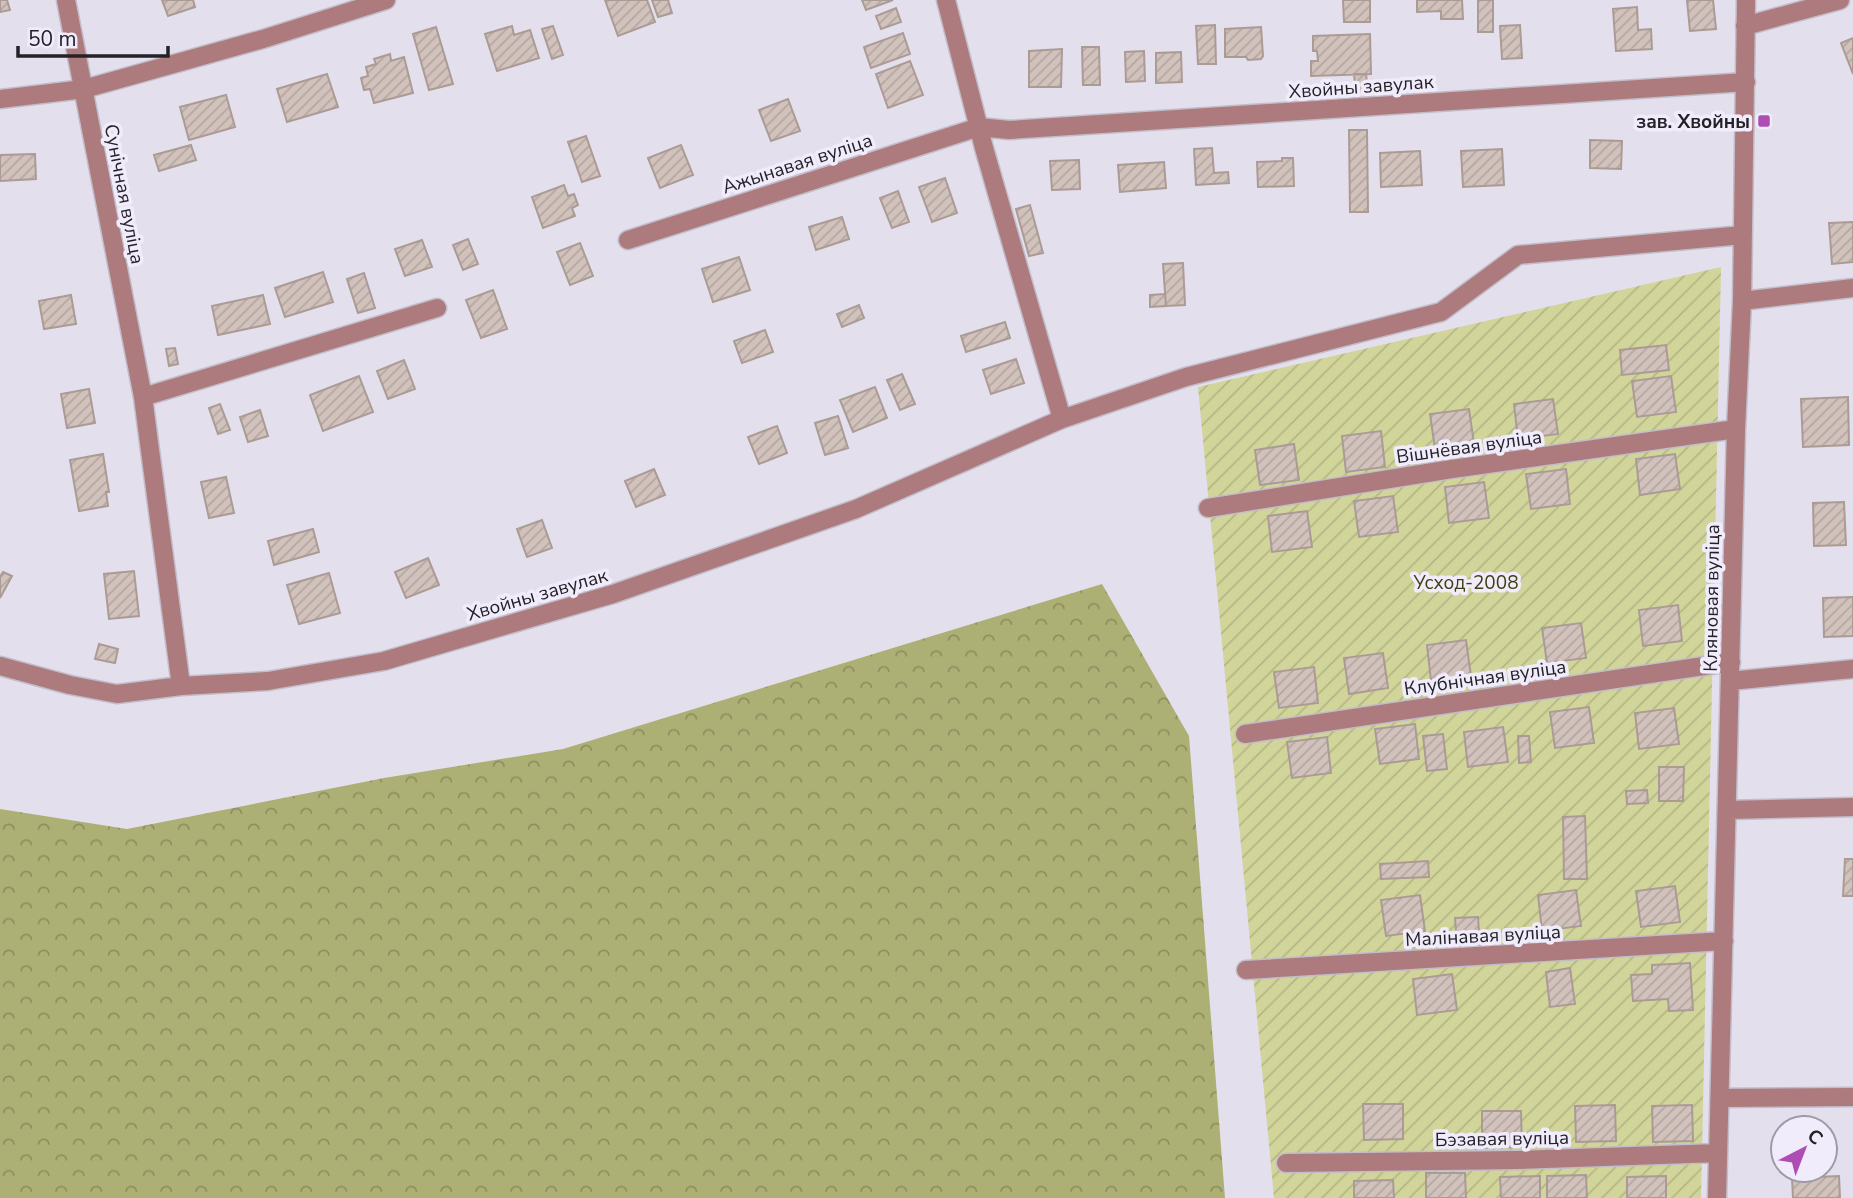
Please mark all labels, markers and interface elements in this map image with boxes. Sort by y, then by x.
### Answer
scale bar [18,14,168,58]
text: 50 m [28,25,77,53]
street label: Хвойны завулак [1288,69,1434,105]
place label: зав. Хвойны [1636,109,1750,135]
marker: зав. Хвойны [1756,113,1772,129]
street label: Сунічная вуліца [98,122,150,266]
street label: Ажынавая вуліца [719,127,876,201]
street label: Вішнёвая вуліца [1395,424,1544,470]
street label: Кляновая вуліца [1698,524,1726,672]
street label: Хвойны завулак [464,562,611,627]
park label: Усход-2008 [1412,570,1519,596]
street label: Клубнічная вуліца [1402,654,1568,702]
street label: Малінавая вуліца [1404,919,1562,953]
north arrow [1769,1114,1839,1184]
text: С [1801,1123,1828,1151]
street label: Бэзавая вуліца [1435,1125,1569,1153]

